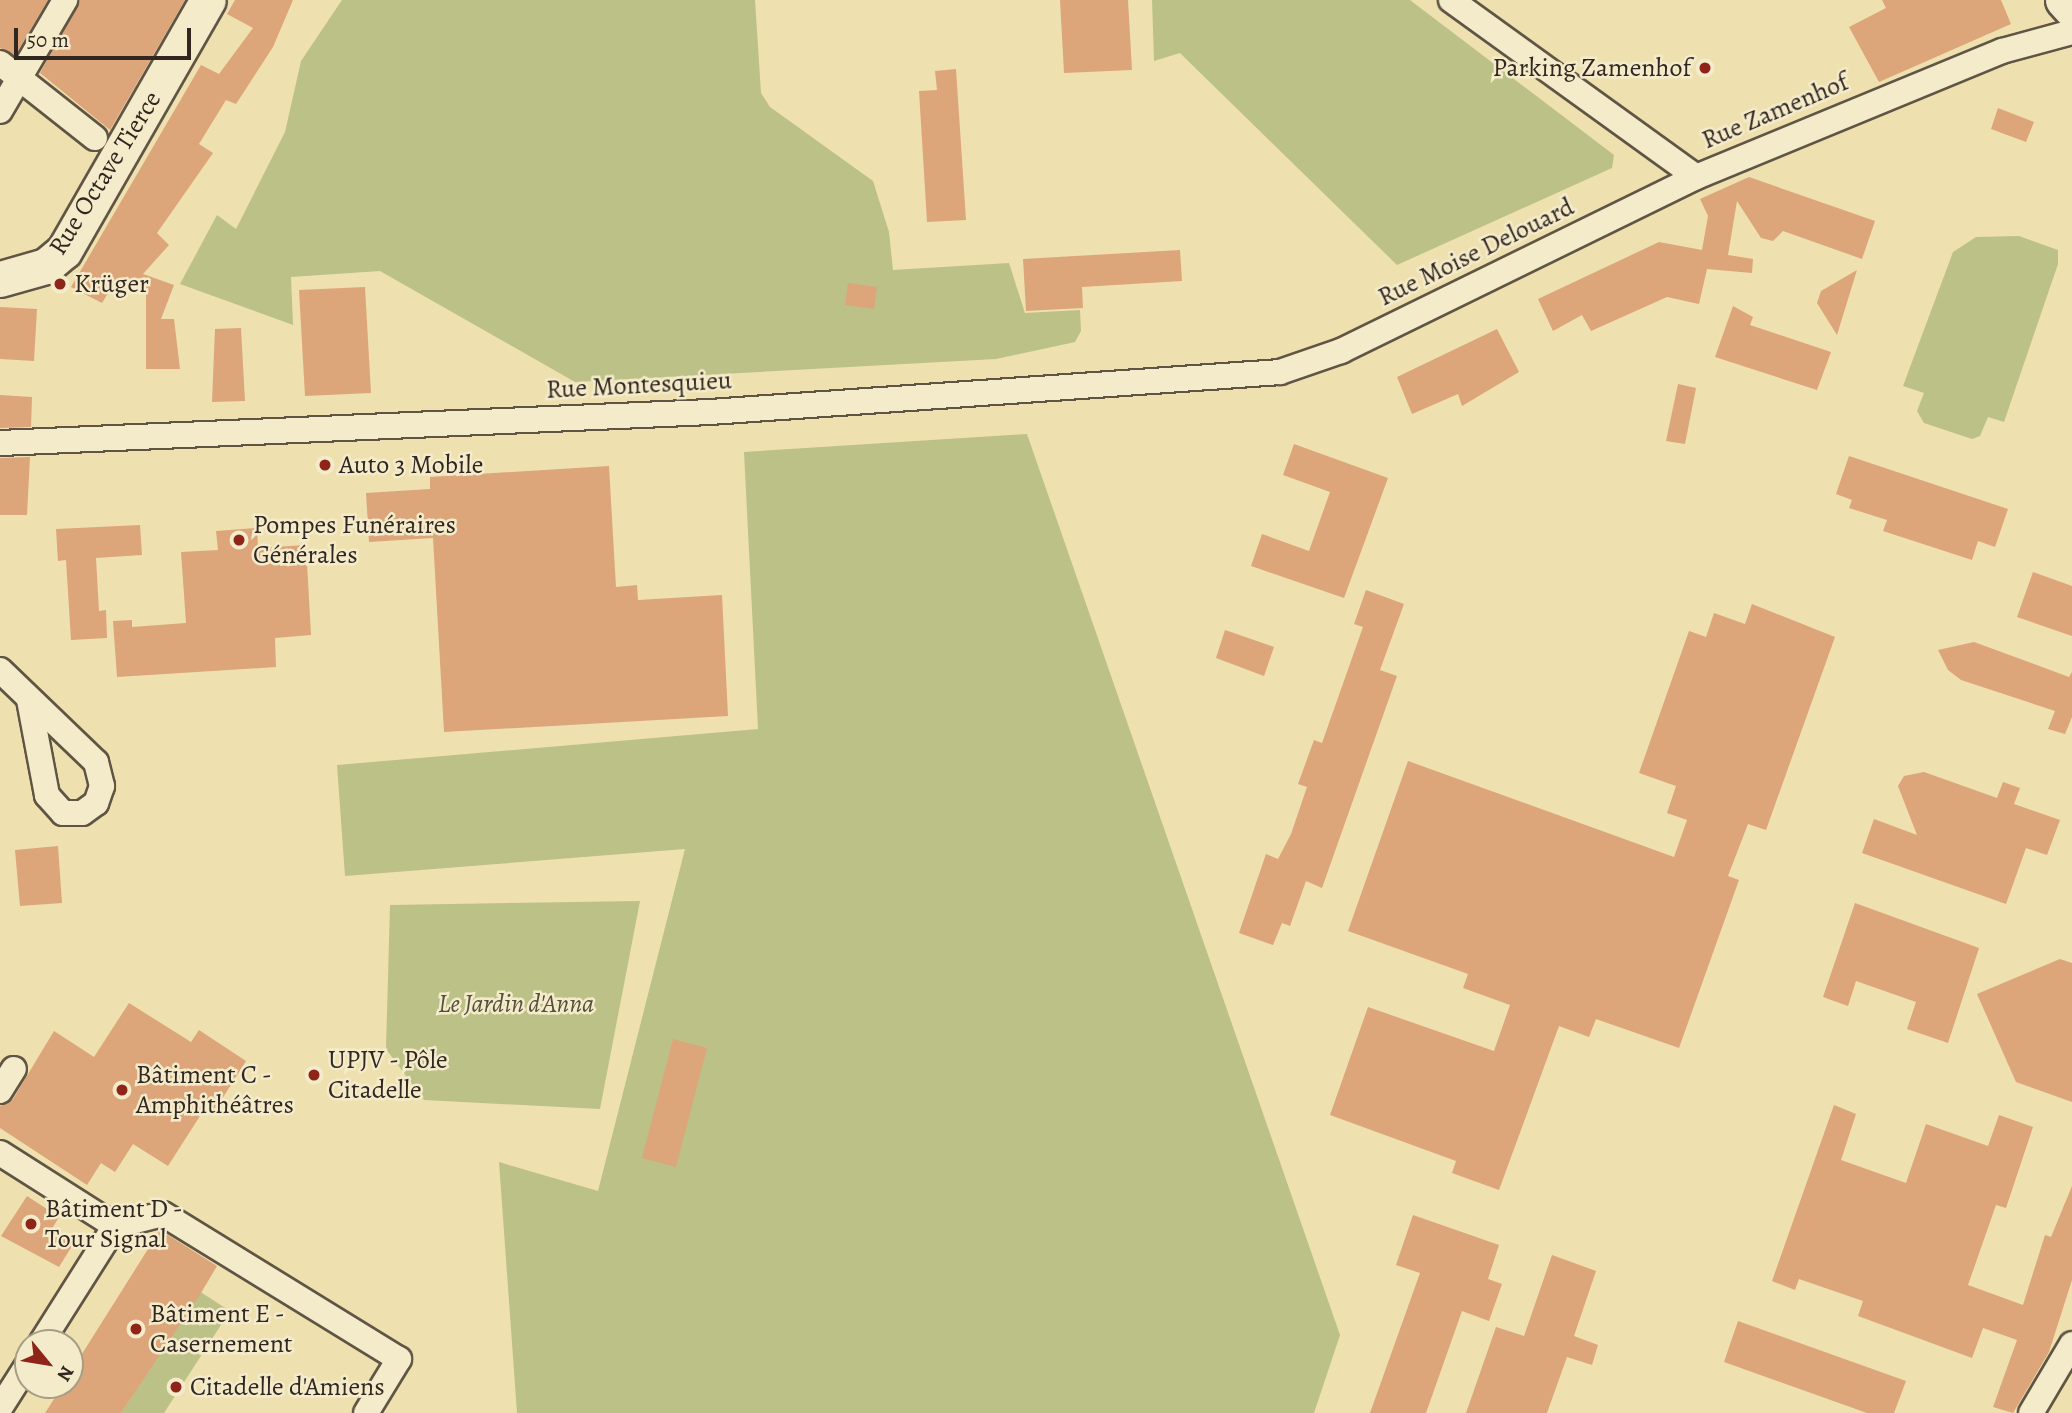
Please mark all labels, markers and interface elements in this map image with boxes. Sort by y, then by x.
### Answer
scale bar [18,14,194,58]
text: 50 m [27,26,69,54]
place label: Parking Zamenhof [1493,52,1691,84]
marker: Parking Zamenhof [1697,60,1713,76]
street label: Rue Zamenhof [1697,66,1853,156]
street label: Rue Octave Tierce [42,85,168,261]
street label: Rue Moise Delouard [1373,191,1579,313]
place label: Krüger [74,268,149,300]
marker: Krüger [52,276,68,292]
street label: Rue Montesquieu [545,365,733,405]
place label: Auto 3 Mobile [339,449,483,481]
marker: Auto 3 Mobile [317,457,333,473]
place label: Pompes Funéraires Générales [253,509,456,570]
marker: Pompes Funéraires Générales [231,532,247,548]
park label: Le Jardin d'Anna [438,988,594,1020]
place label: UPJV - Pôle Citadelle [328,1044,449,1106]
place label: Bâtiment C - Amphithéâtres [136,1059,294,1120]
marker: UPJV - Pôle Citadelle [306,1067,322,1083]
marker: Bâtiment C - Amphithéâtres [114,1082,130,1098]
place label: Bâtiment D - Tour Signal [45,1193,183,1254]
marker: Bâtiment D - Tour Signal [23,1216,39,1232]
place label: Bâtiment E - Casernement [150,1298,292,1360]
marker: Bâtiment E - Casernement [128,1321,144,1337]
north arrow [14,1329,84,1399]
text: N [51,1361,80,1386]
place label: Citadelle d'Amiens [190,1371,385,1403]
marker: Citadelle d'Amiens [168,1379,184,1395]

